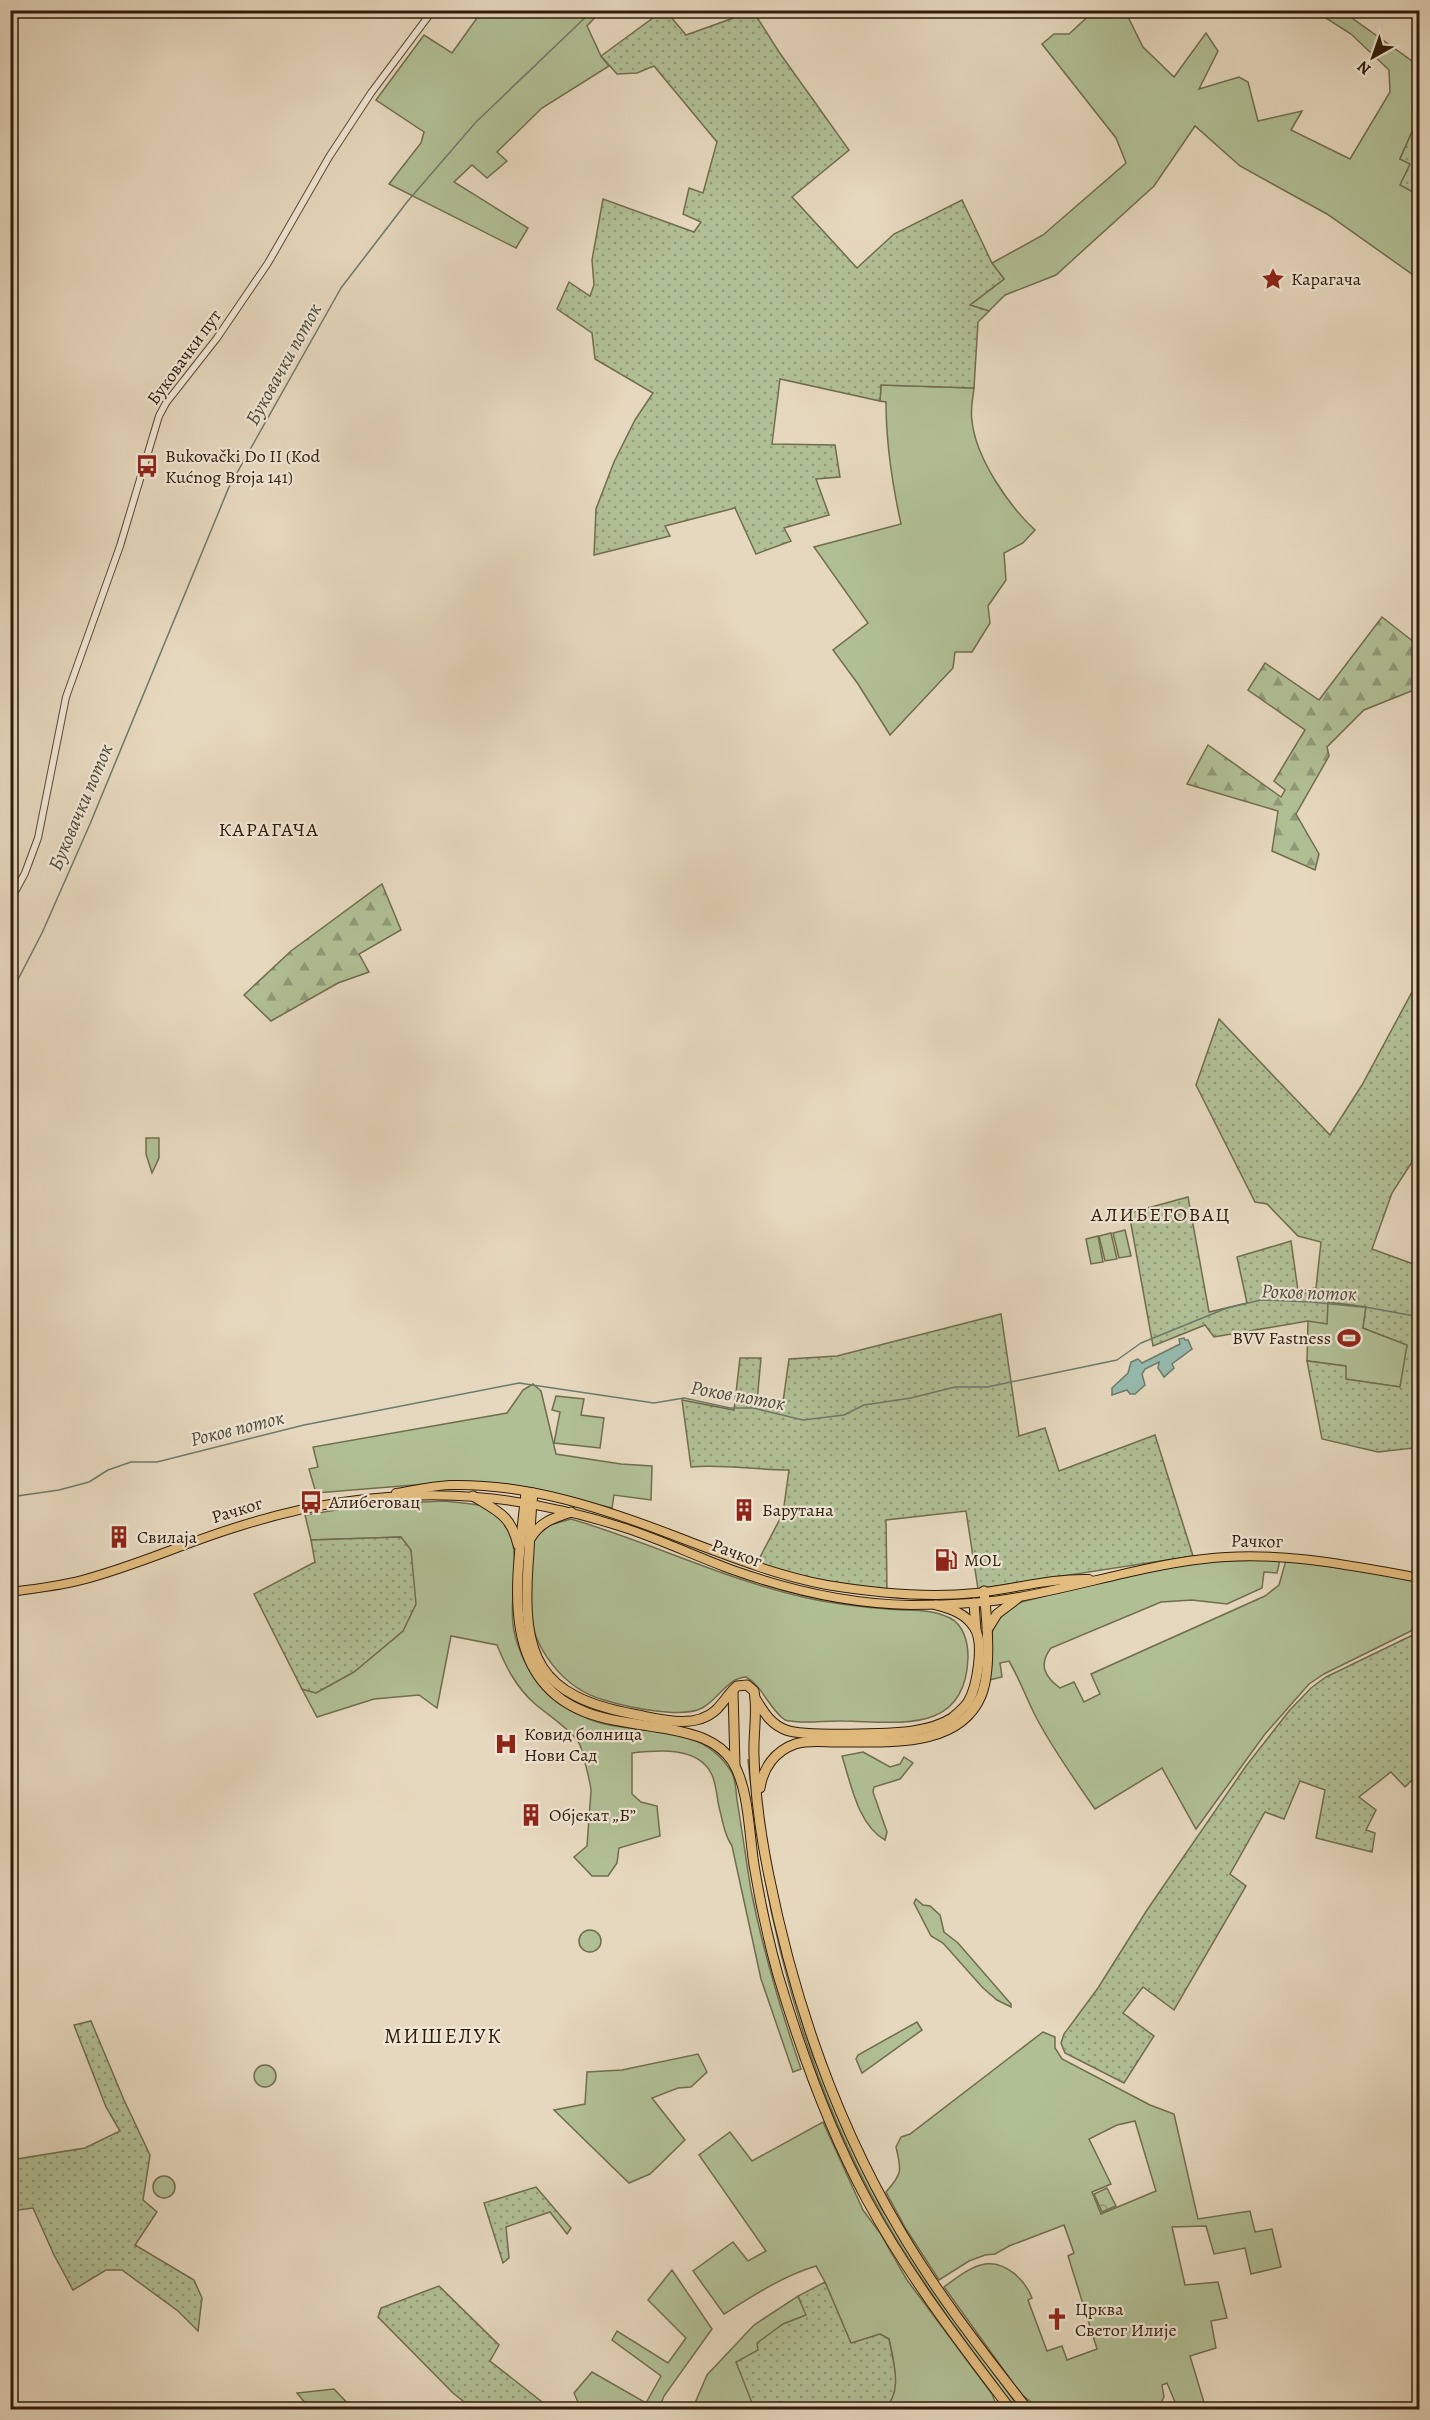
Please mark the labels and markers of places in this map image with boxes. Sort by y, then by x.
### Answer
place icon: Карагача [1260,266,1286,292]
place label: Карагача [1291,267,1362,291]
place label: Bukovački Do II (Kod Kućnog Broja 141) [165,444,320,489]
bus stop icon: Bukovački Do II (Kod Kućnog Broja 141) [134,453,160,479]
sports icon: BVV Fastness [1336,1325,1362,1351]
place label: BVV Fastness [1232,1326,1331,1350]
bus stop icon: Алибеговац [298,1489,324,1515]
place label: Алибеговац [328,1490,420,1514]
building icon: Барутана [731,1497,757,1523]
place label: Барутана [762,1498,834,1522]
building icon: Свилаја [106,1524,132,1550]
place label: Свилаја [137,1525,198,1549]
fuel station icon: MOL [933,1547,959,1573]
place label: MOL [964,1548,1002,1572]
place label: Ковид болница Нови Сад [524,1722,643,1767]
hospital icon: Ковид болница Нови Сад [493,1731,519,1757]
building icon: Објекат „Б” [518,1802,544,1828]
place label: Објекат „Б” [549,1803,636,1827]
place label: Црква Светог Илије [1075,2297,1177,2342]
church icon: Црква Светог Илије [1044,2306,1070,2332]

